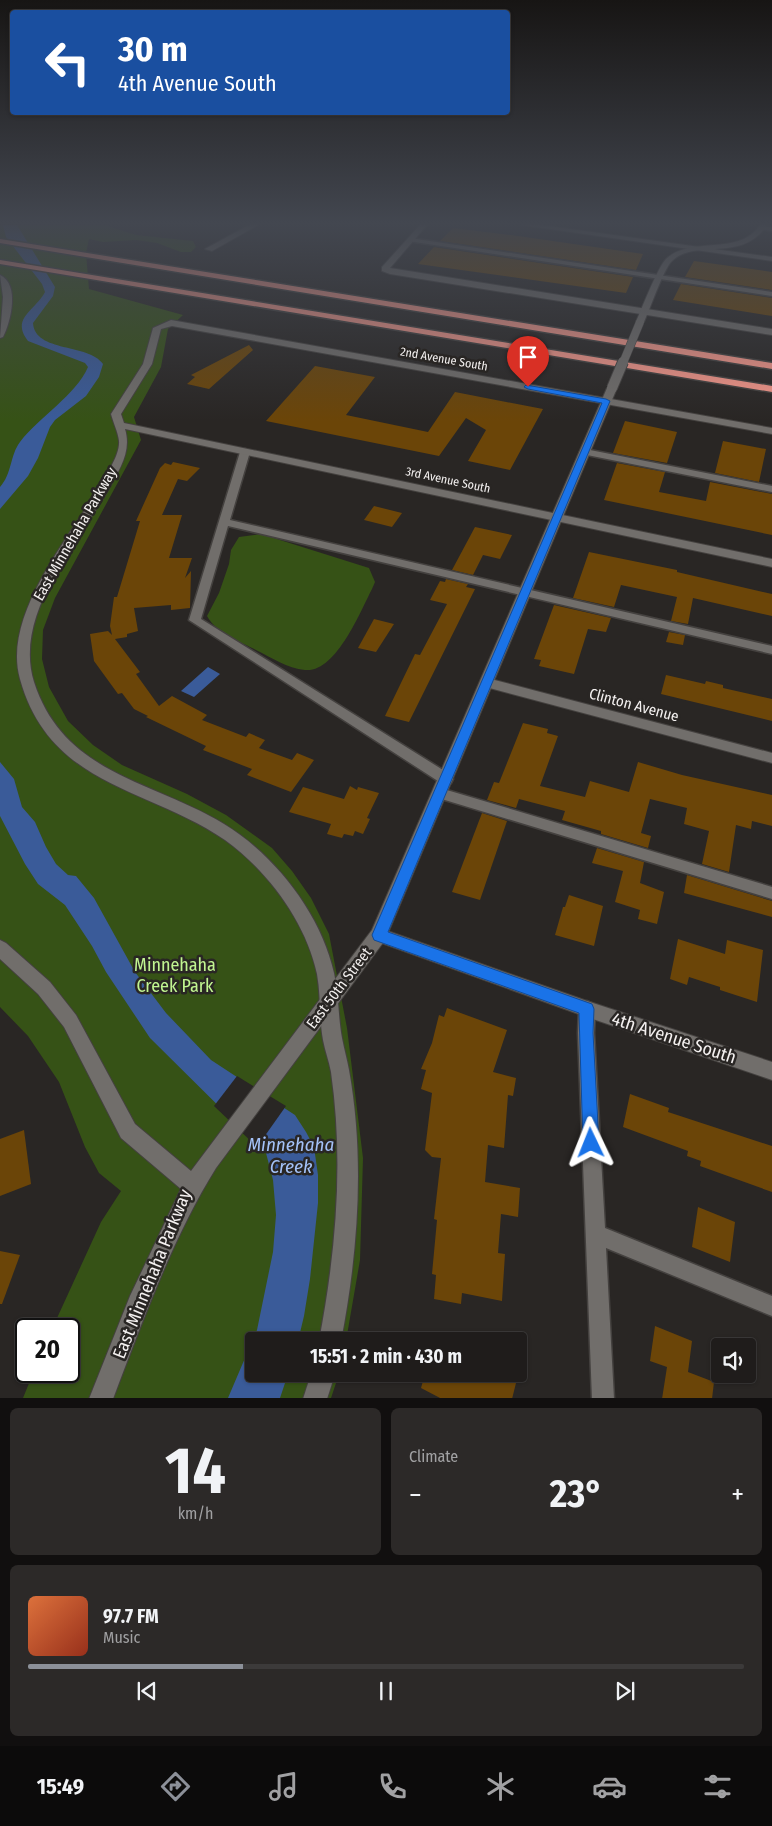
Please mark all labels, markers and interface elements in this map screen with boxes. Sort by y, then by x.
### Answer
text: 30 m [118,28,188,70]
icon: left [35,30,100,95]
text: 4th Avenue South [118,70,277,97]
pin [507,336,549,387]
icon: arrive [514,343,542,371]
street label: 2nd Avenue South [399,344,489,374]
street label: East Minnehaha Parkway [30,464,121,604]
street label: 3rd Avenue South [404,464,492,496]
street label: Clinton Avenue [587,684,681,726]
street label: East 50th Street [303,944,375,1032]
park label: Minnehaha Creek Park [134,954,216,997]
street label: 4th Avenue South [609,1007,739,1069]
position arrow [564,1116,616,1168]
water label: Minnehaha Creek [248,1133,334,1178]
street label: East Minnehaha Parkway [108,1186,196,1362]
speed limit sign: 20 [15,1318,80,1383]
map controls [711,1338,756,1383]
button: sound [711,1338,756,1383]
text: 15:51 · 2 min · 430 m [310,1345,462,1368]
text: 14 [165,1432,226,1510]
text: Climate [409,1447,458,1466]
text: 23° [550,1471,603,1517]
text: − [409,1478,422,1511]
text: + [731,1478,744,1511]
text: km/h [178,1504,213,1523]
text: 97.7 FM [103,1605,159,1628]
text: Music [103,1628,140,1647]
icon: previous [133,1677,161,1705]
icon: pause [372,1677,400,1705]
icon: next [611,1677,639,1705]
icon: directions [158,1769,193,1804]
icon: music [266,1769,301,1804]
icon: phone [375,1769,410,1804]
icon: climate [483,1769,518,1804]
icon: car [592,1769,627,1804]
icon: filters [700,1769,735,1804]
text: 15:49 [37,1773,84,1800]

